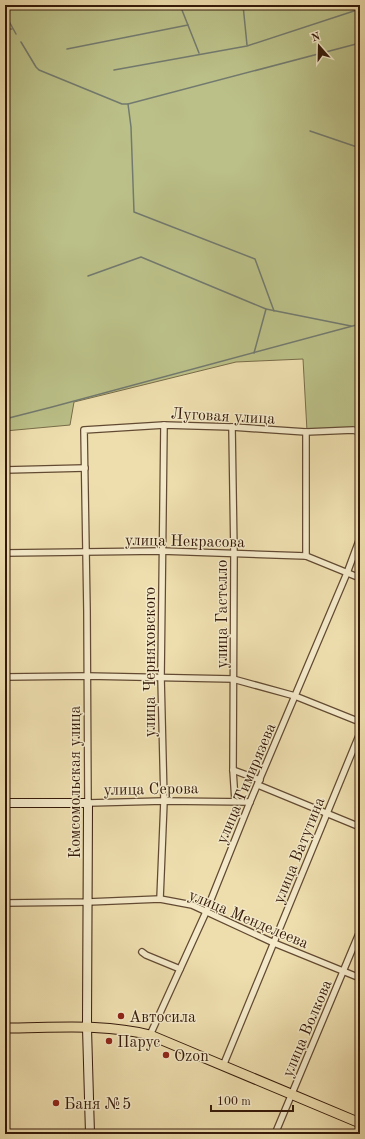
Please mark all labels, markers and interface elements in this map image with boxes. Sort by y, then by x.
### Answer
north arrow [299,26,339,66]
text: N [310,31,322,45]
street label: Луговая улица [170,406,275,428]
street label: улица Некрасова [125,533,245,551]
street label: улица Гастелло [215,560,231,668]
street label: улица Черняховского [143,587,159,737]
street label: Комсомольская улица [68,705,84,859]
street label: улица Тимирязева [214,721,280,847]
street label: улица Серова [103,781,199,799]
street label: улица Ватутина [271,795,329,906]
street label: улица Менделеева [186,887,311,952]
street label: улица Волкова [280,978,336,1080]
place label: Автосила [129,1010,196,1026]
marker: Автосила [116,1011,126,1021]
place label: Парус [117,1035,160,1051]
marker: Парус [104,1036,114,1046]
place label: Ozon [174,1049,209,1065]
marker: Ozon [161,1050,171,1060]
scale bar [211,1087,293,1113]
text: 100 m [217,1096,251,1108]
place label: Баня №5 [64,1097,131,1113]
marker: Баня №5 [51,1098,61,1108]

